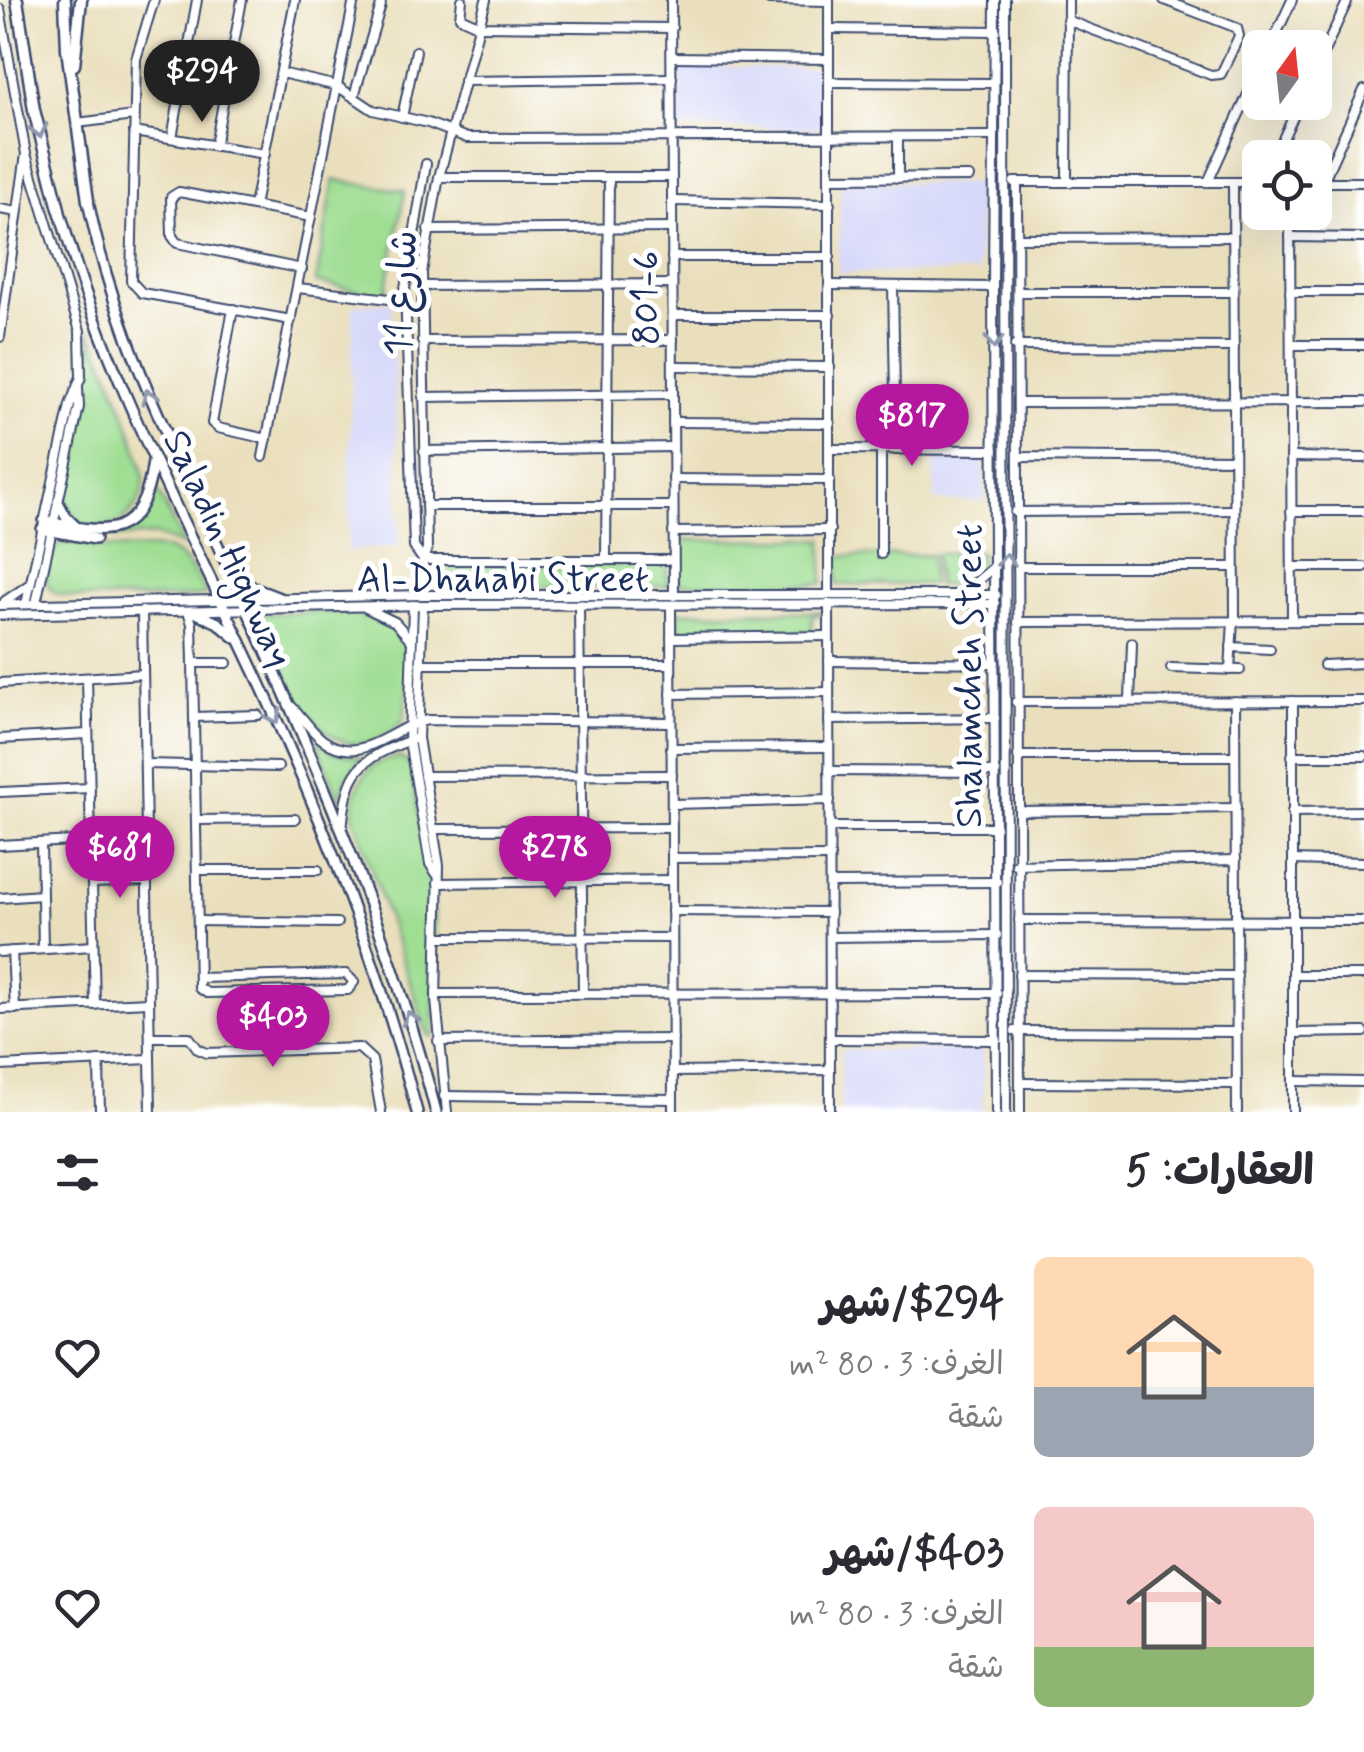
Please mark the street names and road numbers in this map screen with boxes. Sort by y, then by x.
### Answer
street label: شارع 11 [375,229,430,357]
street label: 801-6 [623,251,672,345]
street label: Saladin Highway [147,423,303,677]
street label: Shalamcheh Street [946,524,995,828]
street label: Al-Dhahabi Street [357,556,649,605]

